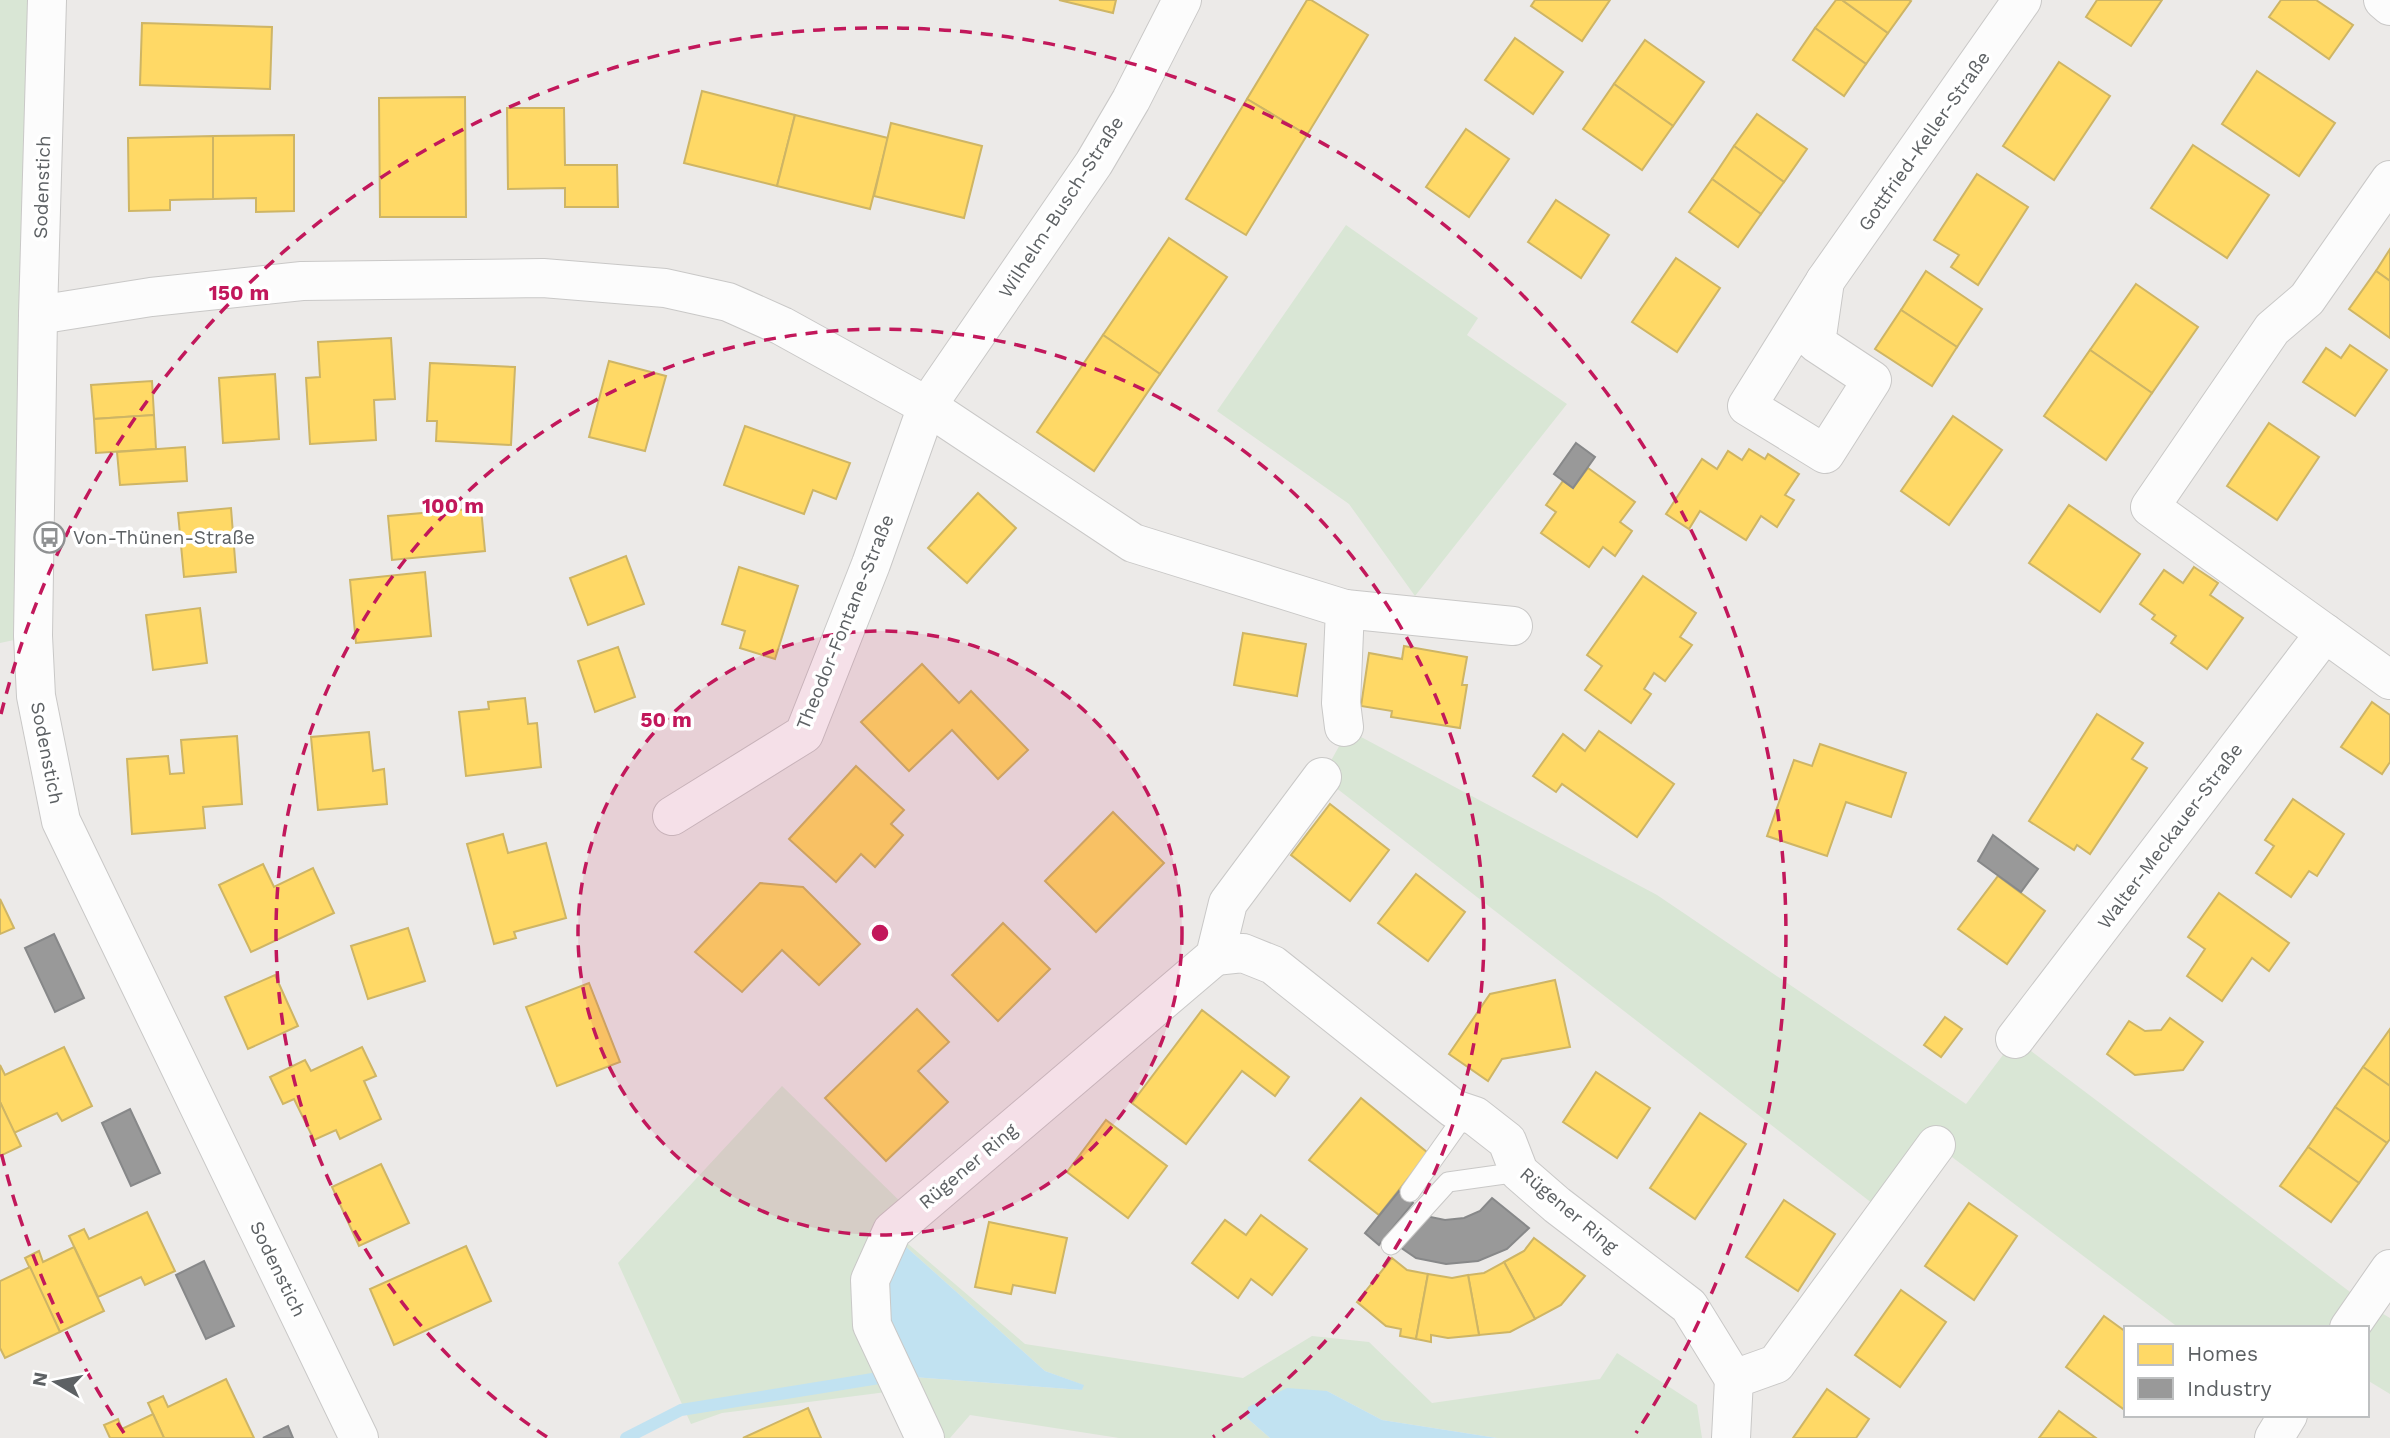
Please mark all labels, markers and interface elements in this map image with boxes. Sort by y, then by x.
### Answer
street label: Gottfried-Keller-Straße [1853,47,1995,235]
street label: Wilhelm-Busch-Straße [994,112,1128,302]
street label: Sodenstich [29,135,55,239]
text: 150 m [209,280,269,305]
text: 100 m [422,493,484,518]
street label: Theodor-Fontane-Straße [791,511,899,733]
bus stop icon: Von-Thünen-Straße [33,520,67,554]
place label: Von-Thünen-Straße [73,526,255,549]
street label: Sodenstich [26,700,68,806]
text: 50 m [640,707,692,732]
street label: Walter-Meckauer-Straße [2092,738,2248,934]
centre of rings [868,921,892,945]
street label: Rügener Ring [914,1118,1022,1214]
street label: Rügener Ring [1515,1162,1623,1258]
street label: Sodenstich [245,1217,311,1321]
legend [2124,1326,2369,1417]
text: Homes [2187,1341,2258,1366]
north arrow [21,1347,91,1417]
text: N [27,1370,52,1388]
text: Industry [2187,1376,2272,1401]

